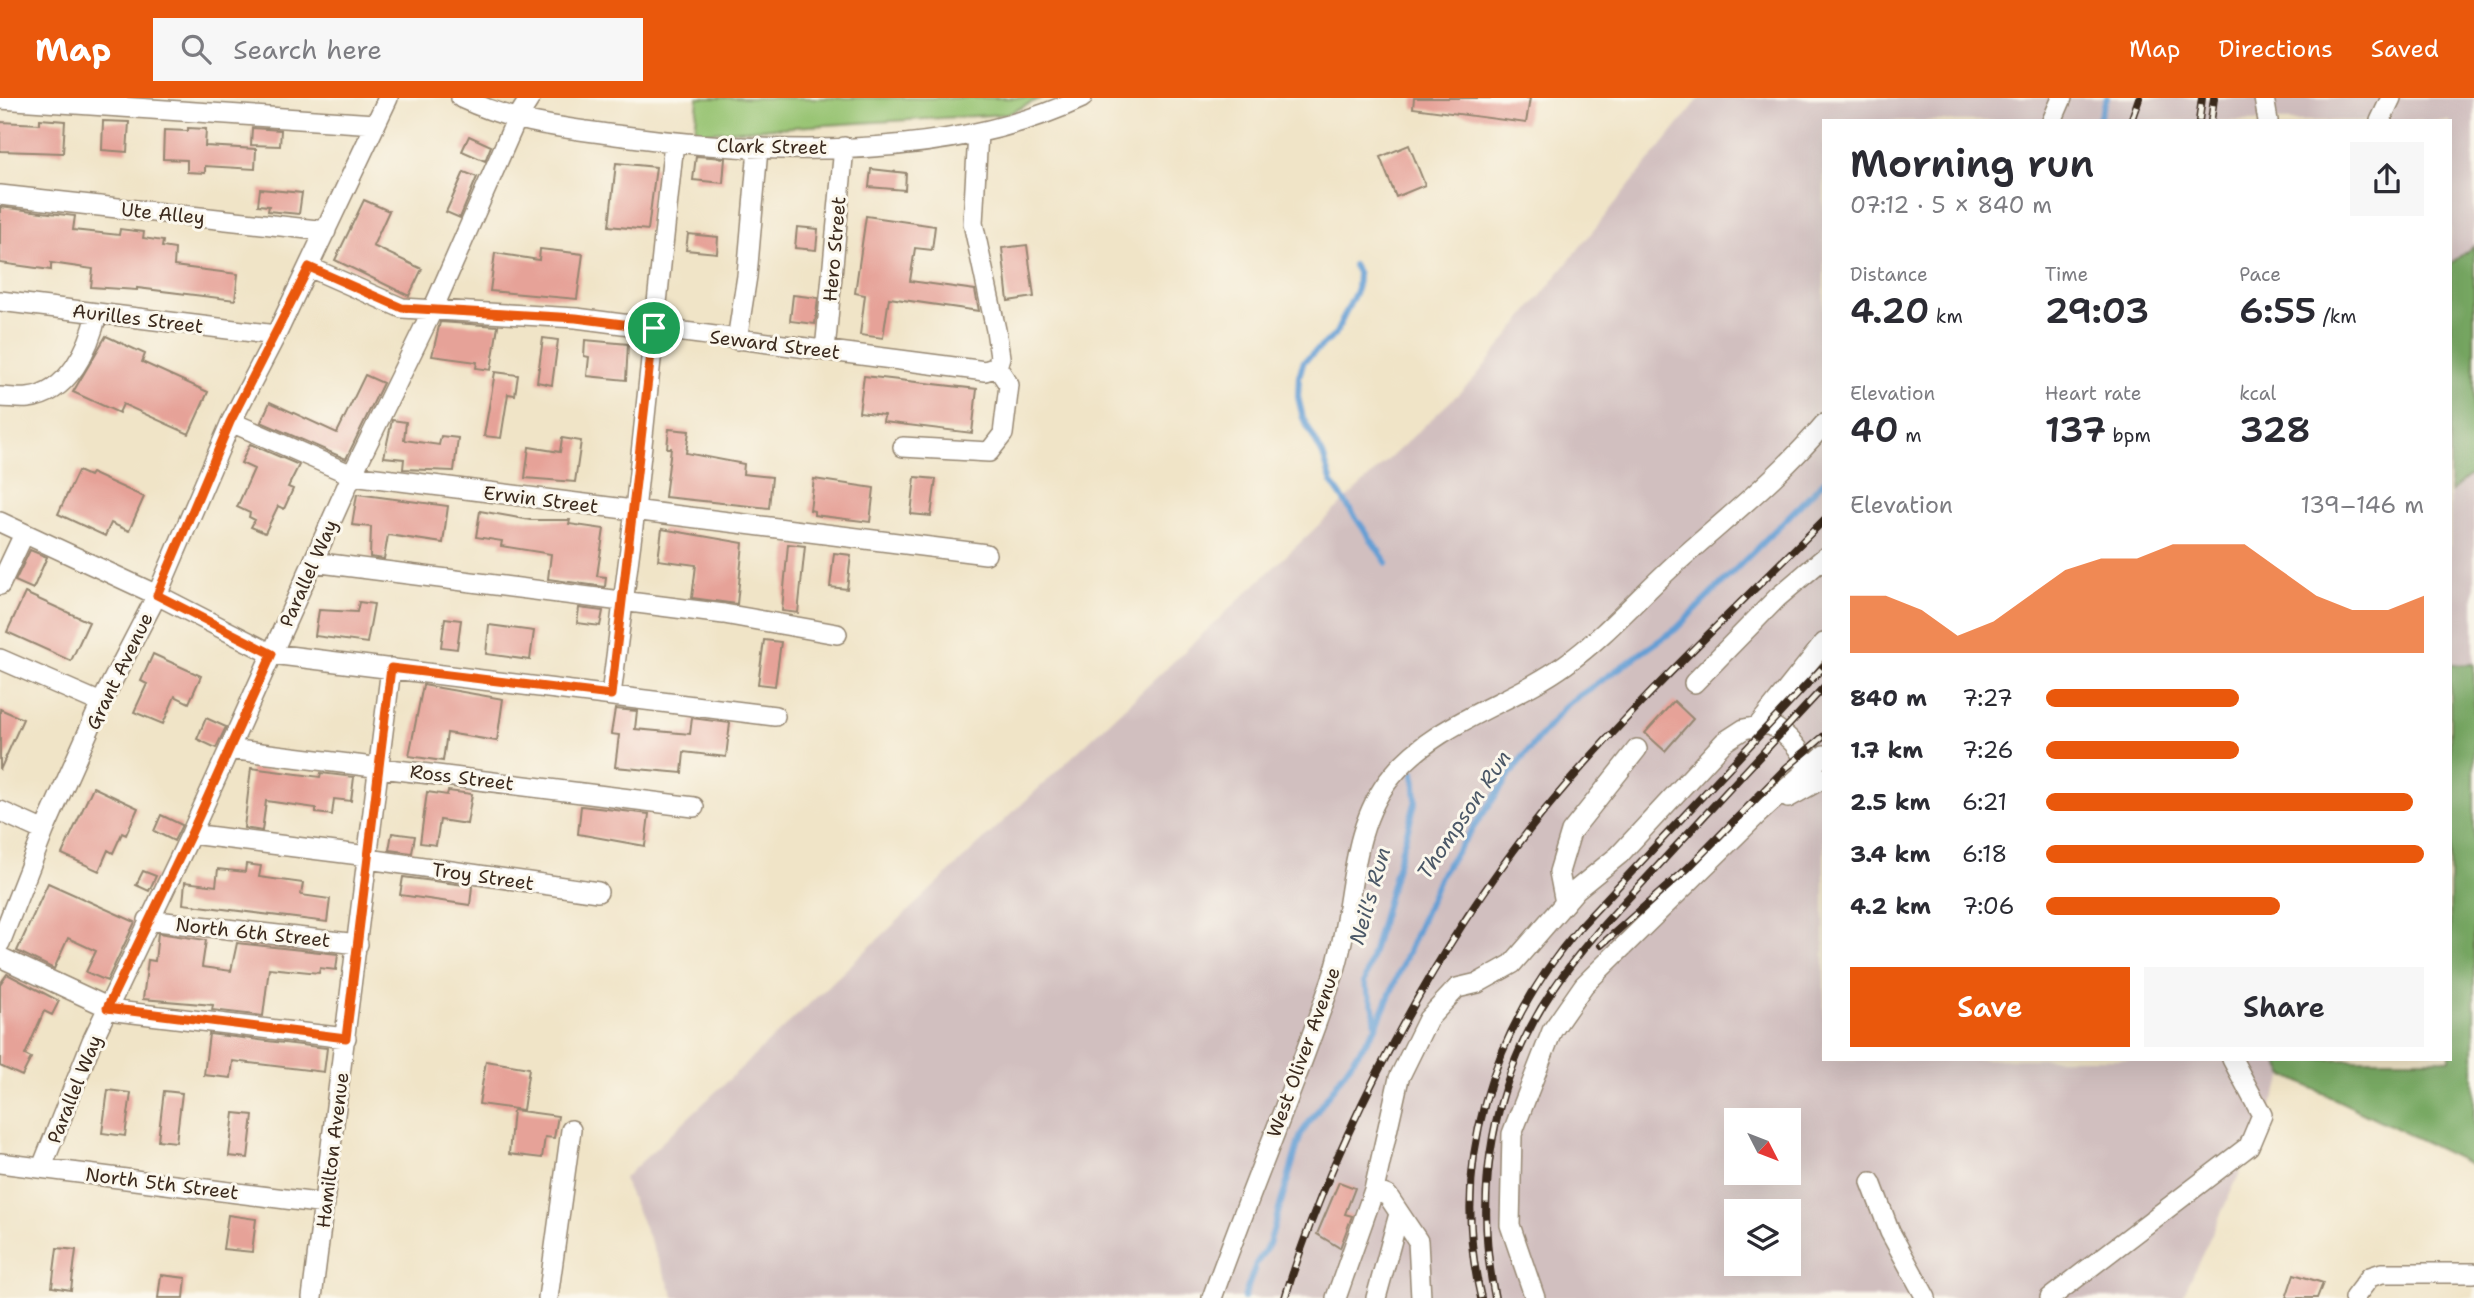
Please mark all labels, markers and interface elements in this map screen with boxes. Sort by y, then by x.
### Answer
search box [153,18,643,81]
text: Map [35,27,111,72]
icon: search [177,30,215,68]
text: Search here [233,32,382,67]
text: Map [2129,33,2180,65]
text: Directions [2218,33,2333,65]
text: Saved [2371,33,2439,65]
street label: Clark Street [717,133,827,160]
text: Morning run [1850,138,2094,189]
button: share [2350,142,2424,216]
text: 07:12 · 5 × 840 m [1850,190,2052,220]
street label: Hero Street [817,195,852,303]
street label: Ute Alley [120,197,206,230]
text: Distance [1850,262,1928,287]
text: Time [2045,262,2088,287]
text: Pace [2239,262,2281,287]
text: 4.20 [1850,287,1929,334]
text: 29:03 [2045,287,2149,334]
text: 6:55 [2239,287,2316,334]
street label: Aurilles Street [71,298,205,339]
pin [624,298,684,358]
text: km [1929,304,1963,329]
text: /km [2316,304,2357,329]
icon: arrive [635,309,673,347]
street label: Seward Street [708,324,842,365]
text: Elevation [1850,381,1935,406]
text: Heart rate [2045,381,2141,406]
text: kcal [2239,381,2276,406]
text: 40 [1850,406,1899,453]
text: 137 [2045,406,2106,453]
text: 328 [2239,406,2311,453]
text: m [1899,423,1922,448]
text: bpm [2106,423,2151,448]
street label: Erwin Street [482,480,600,519]
text: Elevation [1850,490,1953,520]
text: 139–146 m [2300,490,2424,520]
street label: Parallel Way [274,516,343,631]
street label: Grant Avenue [80,609,159,734]
text: 840 m [1850,683,1927,713]
text: 7:27 [1962,683,2013,713]
text: 1.7 km [1850,735,1923,765]
text: 7:26 [1962,735,2014,765]
water label: Thompson Run [1411,745,1517,885]
street label: Ross Street [409,759,515,796]
text: 2.5 km [1850,787,1931,817]
text: 6:21 [1962,787,2007,817]
text: 3.4 km [1850,839,1930,869]
text: 6:18 [1962,839,2007,869]
water label: Neil's Run [1343,844,1397,948]
street label: Troy Street [430,857,536,896]
text: 4.2 km [1850,891,1931,921]
text: 7:06 [1962,891,2015,921]
street label: North 6th Street [174,912,332,953]
street label: West Oliver Avenue [1261,964,1346,1141]
button: Save [1850,967,2130,1047]
button: Share [2144,967,2424,1047]
street label: Parallel Way [41,1031,108,1147]
street label: Hamilton Avenue [311,1071,354,1229]
north arrow [1724,1108,1801,1185]
map controls [1724,1108,1801,1276]
street label: North 5th Street [84,1162,240,1205]
button: layers [1724,1199,1801,1276]

